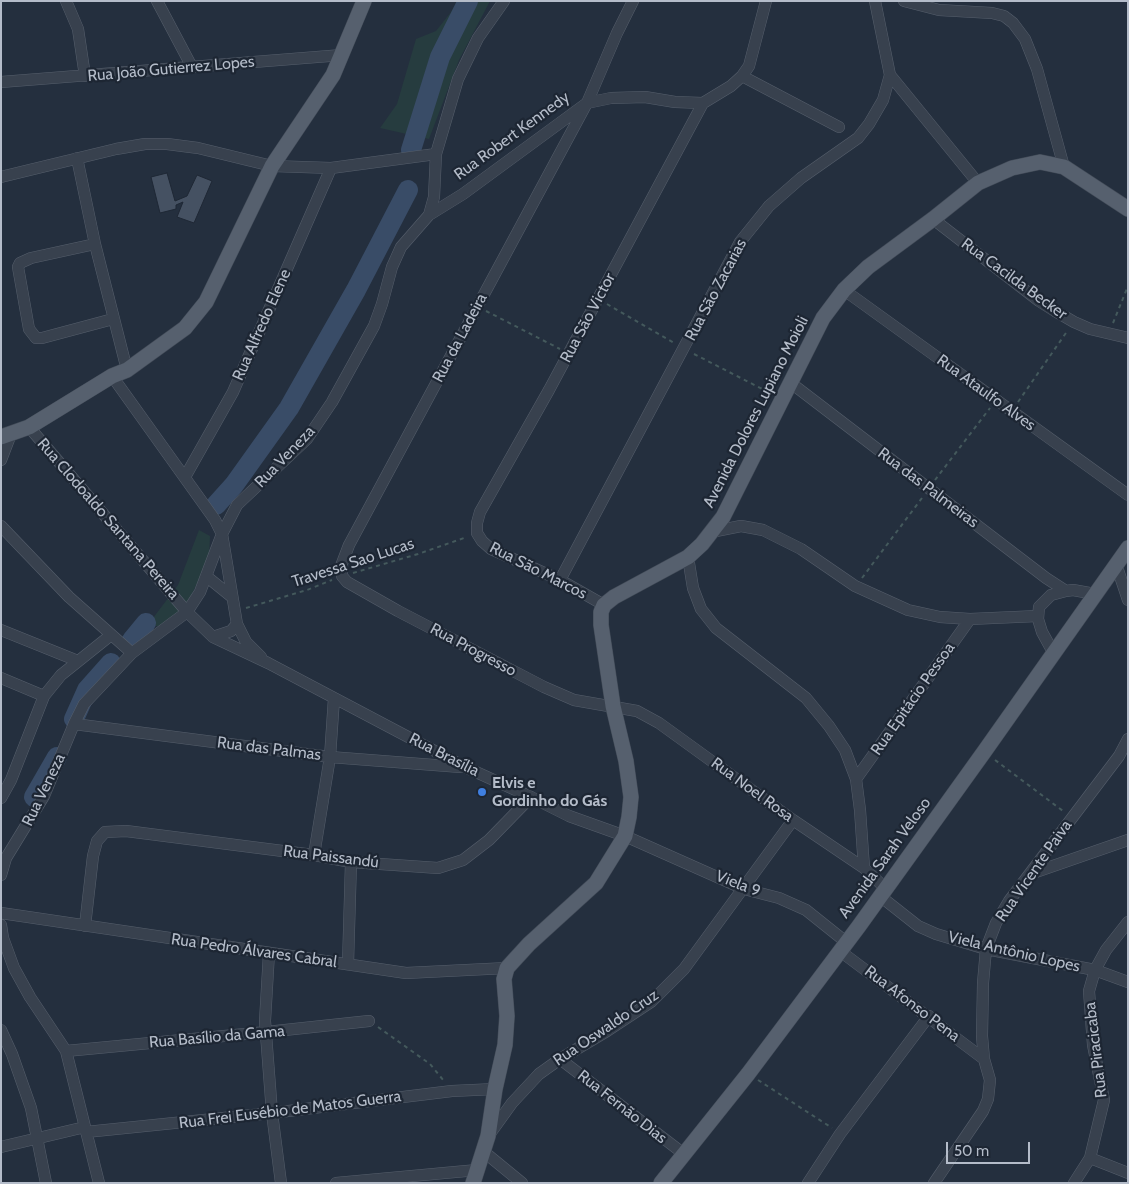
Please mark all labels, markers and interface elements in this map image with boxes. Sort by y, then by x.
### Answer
street label: Rua João Gutierrez Lopes [87,52,255,86]
street label: Rua Robert Kennedy [450,88,574,184]
street label: Rua Cacilda Becker [957,234,1071,324]
street label: Rua São Zacarias [681,236,751,344]
street label: Rua Alfredo Elene [229,266,295,384]
street label: Rua São Victor [556,270,620,366]
street label: Rua da Ladeira [429,290,491,386]
street label: Avenida Dolores Lupiano Moioli [699,313,813,511]
street label: Rua Ataulfo Alves [933,351,1039,435]
street label: Rua Veneza [251,422,319,492]
street label: Rua Clodoaldo Santana Pereira [33,435,183,603]
street label: Rua das Palmeiras [874,444,982,532]
street label: Travessa Sao Lucas [290,534,416,592]
street label: Rua São Marcos [486,538,590,604]
street label: Rua Progresso [427,619,519,681]
street label: Rua Epitácio Pessoa [867,639,959,759]
street label: Rua Brasília [406,729,482,781]
street label: Rua das Palmas [216,733,322,765]
street label: Rua Veneza [18,751,70,829]
street label: Rua Noel Rosa [707,754,797,826]
place label: Elvis e Gordinho do Gás [492,773,607,811]
marker: Elvis e Gordinho do Gás [476,786,488,798]
street label: Avenida Sarah Veloso [835,794,935,922]
street label: Rua Vicente Paiva [992,816,1076,926]
street label: Rua Paissandú [282,842,380,872]
street label: Viela 9 [713,867,763,901]
street label: Viela Antônio Lopes [946,927,1082,977]
street label: Rua Pedro Álvares Cabral [170,930,338,972]
street label: Rua Afonso Pena [861,962,963,1046]
street label: Rua Oswaldo Cruz [550,986,662,1070]
street label: Rua Piracicaba [1081,1001,1111,1099]
street label: Rua Basílio da Gama [148,1021,286,1053]
street label: Rua Fernão Dias [573,1066,671,1148]
street label: Rua Frei Eusébio de Matos Guerra [178,1087,402,1133]
scale bar [949,1132,1033,1164]
text: 50 m [954,1142,989,1160]

